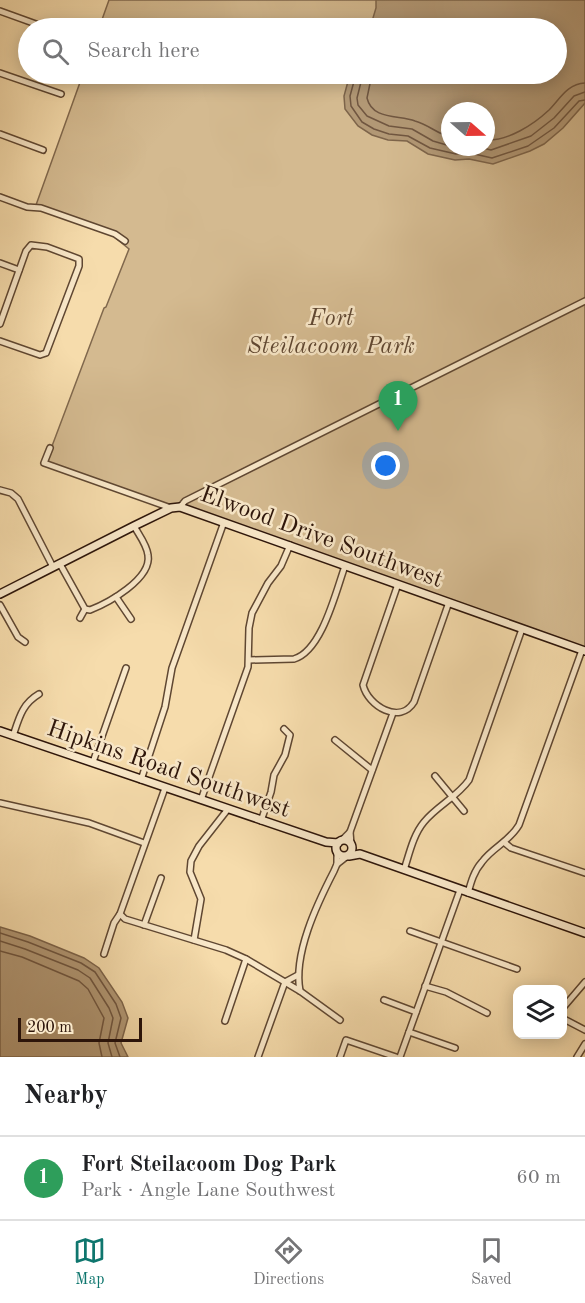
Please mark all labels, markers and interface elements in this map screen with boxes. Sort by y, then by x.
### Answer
search box [18,18,567,84]
icon: search [39,35,72,68]
text: Search here [87,40,200,62]
north arrow [441,102,495,156]
park label: Fort Steilacoom Park [247,307,415,359]
pin: 1 [378,382,418,431]
your location [371,451,400,480]
street label: Elwood Drive Southwest [197,483,446,593]
street label: Hipkins Road Southwest [44,717,293,823]
map controls [513,985,567,1039]
button: layers [513,985,567,1039]
scale bar [18,1015,142,1042]
text: 200 m [27,1020,72,1036]
text: Nearby [24,1083,108,1109]
text: Fort Steilacoom Dog Park [81,1154,337,1176]
text: 1 [38,1168,49,1188]
text: 60 m [516,1168,561,1188]
text: Park · Angle Lane Southwest [81,1181,335,1201]
tab: Map [73,1234,106,1290]
tab: Directions [253,1234,324,1290]
tab: Saved [471,1234,512,1290]

